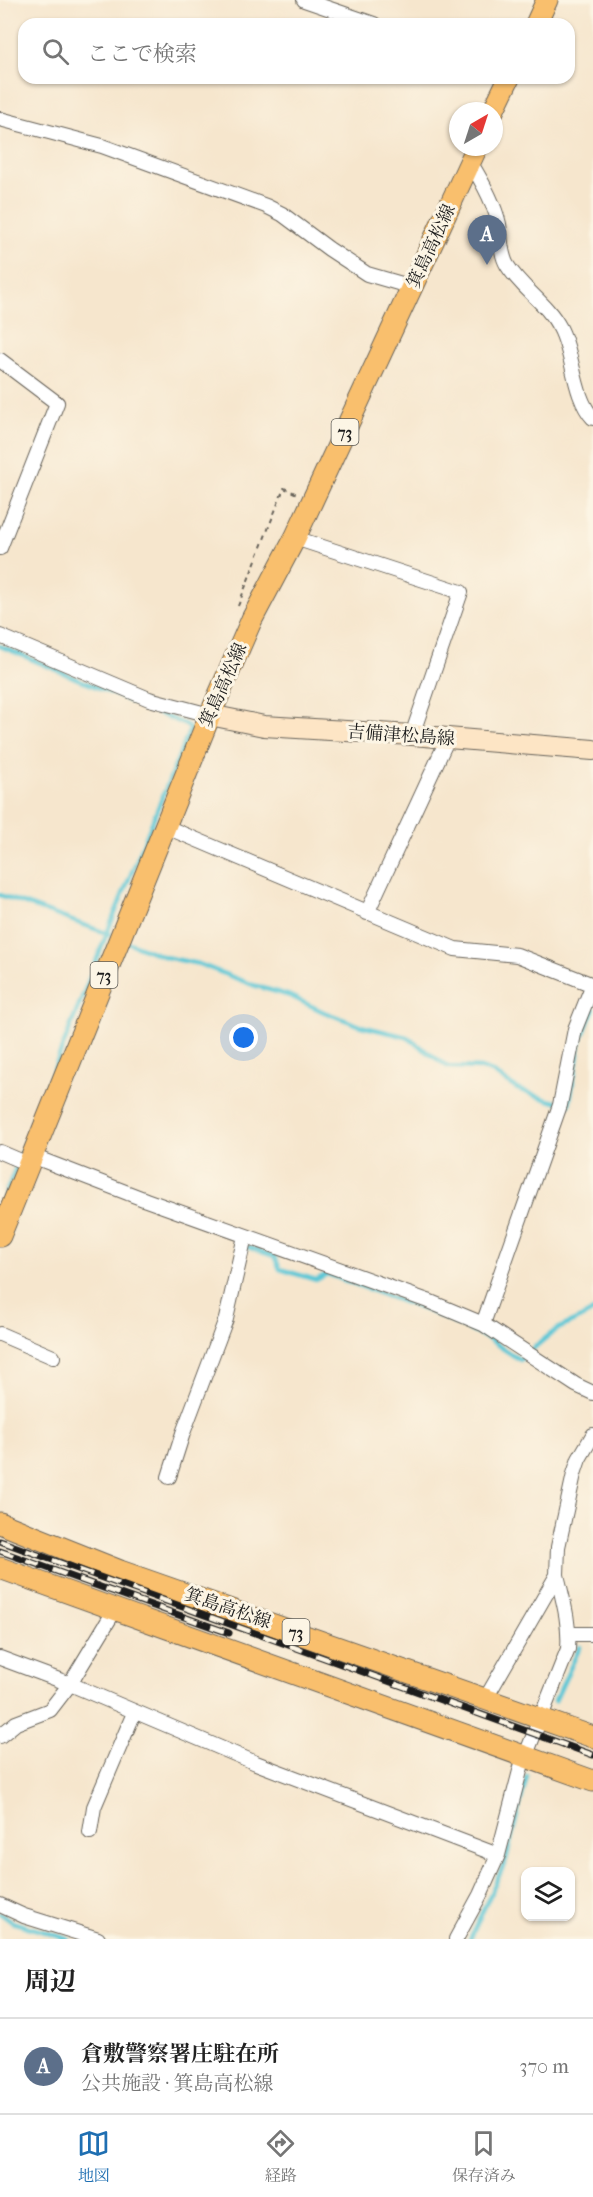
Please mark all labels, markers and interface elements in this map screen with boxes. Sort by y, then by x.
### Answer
search box [18,18,575,84]
icon: search [39,35,72,68]
text: ここで検索 [87,41,197,67]
north arrow [449,102,503,156]
street label: 箕島高松線 [403,201,460,291]
pin: A [468,216,506,265]
road number: 73 [332,419,358,445]
street label: 箕島高松線 [196,640,251,731]
street label: 吉備津松島線 [346,721,456,750]
road number: 73 [90,962,118,988]
your location [229,1023,258,1052]
street label: 箕島高松線 [182,1584,274,1633]
road number: 73 [282,1619,310,1645]
map controls [521,1867,575,1921]
button: layers [521,1867,575,1921]
text: 周辺 [24,1966,76,1997]
text: 倉敷警察署庄駐在所 [81,2041,279,2067]
text: A [37,2055,50,2078]
text: 370 m [519,2055,569,2078]
text: 公共施設 · 箕島高松線 [81,2072,274,2095]
tab: 地図 [77,2127,110,2186]
tab: 経路 [264,2127,297,2186]
tab: 保存済み [452,2127,516,2186]

